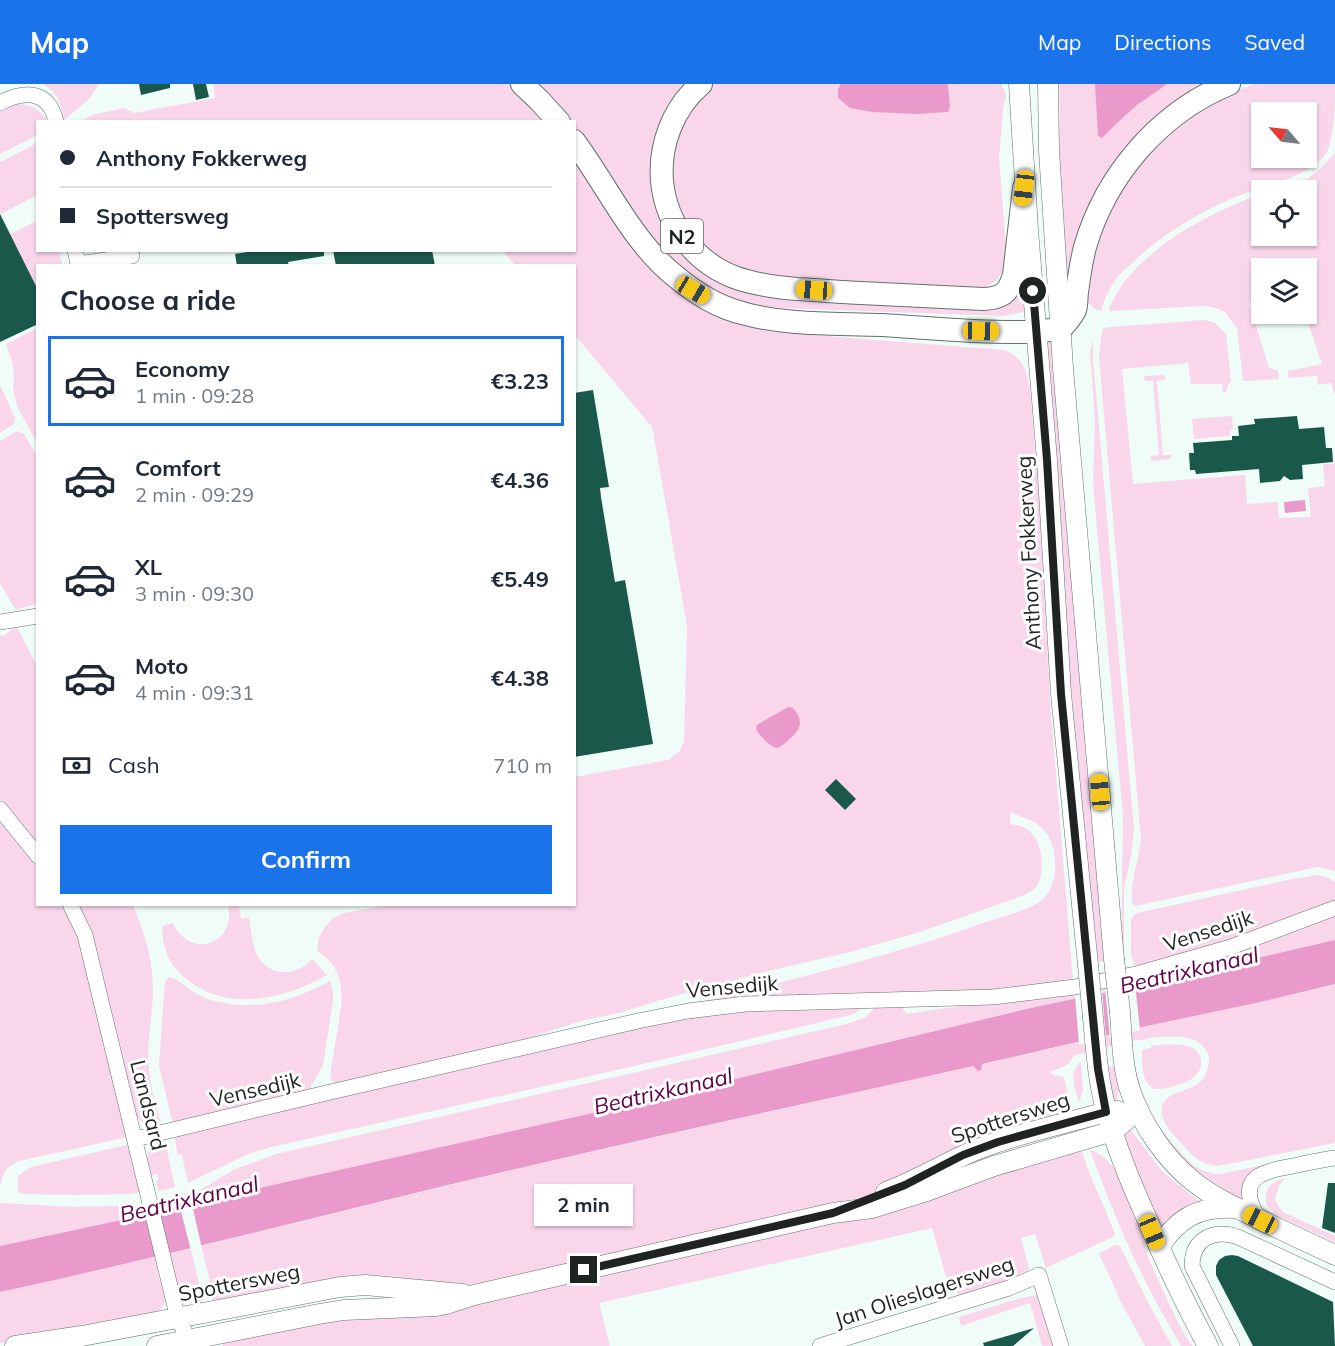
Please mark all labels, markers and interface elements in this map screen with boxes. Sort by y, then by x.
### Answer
text: Map [30,25,89,60]
text: Map [1038,29,1081,55]
text: Directions [1114,29,1211,55]
text: Saved [1244,29,1305,55]
north arrow [1251,102,1317,168]
map controls [1251,102,1317,324]
text: Anthony Fokkerweg [96,144,307,172]
car [1013,169,1035,207]
button: locate [1251,180,1317,246]
text: Spottersweg [96,202,229,230]
road number: N2 [661,219,703,253]
button: layers [1251,258,1317,324]
car [673,273,713,307]
route start [1019,277,1046,304]
car [795,280,833,300]
text: Choose a ride [60,283,236,317]
car [963,322,999,340]
icon: car [63,354,117,408]
text: Economy [135,355,230,383]
text: €3.23 [491,367,549,395]
text: 1 min · 09:28 [135,383,254,408]
icon: car [63,453,117,507]
text: Comfort [135,454,221,482]
street label: Anthony Fokkerweg [1010,455,1046,651]
text: €4.36 [491,466,549,494]
text: 2 min · 09:29 [135,482,254,507]
icon: car [63,552,117,606]
text: XL [135,553,162,581]
text: €5.49 [491,565,549,593]
text: 3 min · 09:30 [135,581,254,606]
icon: car [63,651,117,705]
text: Moto [135,652,188,680]
text: €4.38 [491,664,549,692]
text: 4 min · 09:31 [135,680,254,705]
icon: cash [60,749,93,782]
text: Cash [108,751,160,779]
text: 710 m [493,753,552,778]
car [1089,773,1111,811]
button: Confirm [60,825,552,894]
street label: Vensedijk [1160,903,1256,957]
water label: Beatrixkanaal [1117,940,1262,1000]
street label: Vensedijk [685,969,779,1003]
street label: Landsard [125,1057,173,1153]
water label: Beatrixkanaal [591,1061,736,1121]
street label: Vensedijk [207,1066,303,1112]
street label: Spottersweg [947,1086,1073,1148]
water label: Beatrixkanaal [117,1169,262,1229]
callout: 2 min [534,1183,634,1225]
text: 2 min [557,1192,610,1217]
car [1240,1204,1280,1236]
car [1137,1212,1167,1252]
street label: Jan Olieslagersweg [831,1250,1017,1332]
route end [570,1256,597,1283]
street label: Spottersweg [176,1257,302,1307]

